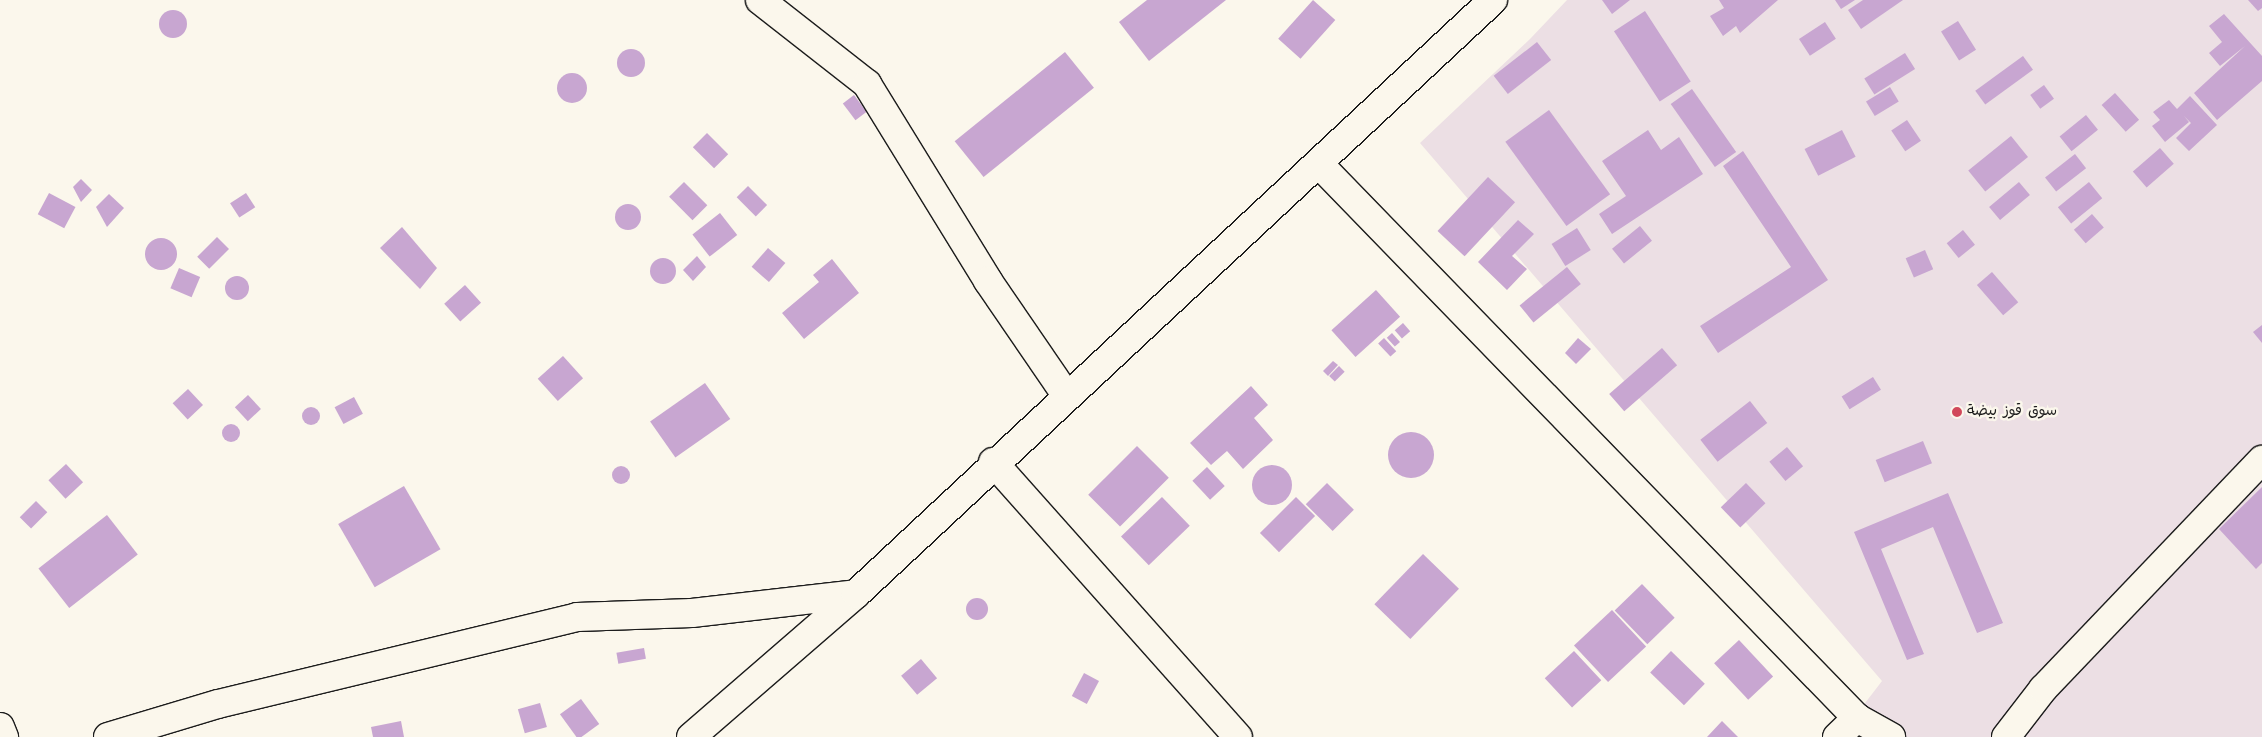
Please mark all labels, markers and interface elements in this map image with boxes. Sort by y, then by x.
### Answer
place label: سوق قوز بيضة [1967,403,2057,421]
marker: سوق قوز بيضة [1951,406,1963,418]

